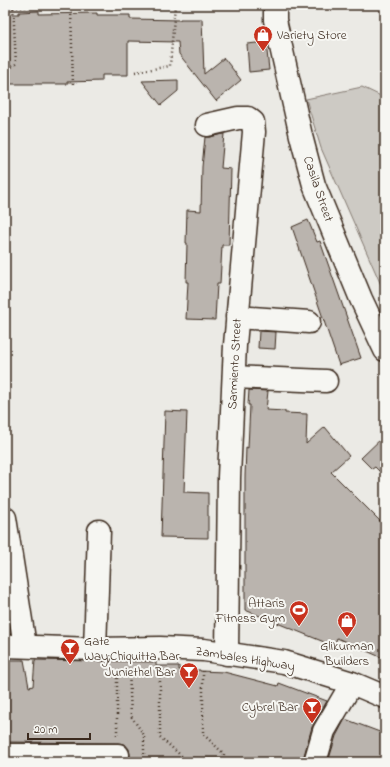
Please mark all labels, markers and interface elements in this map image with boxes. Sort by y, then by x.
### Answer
shop icon: Variety Store [252,24,274,52]
place label: Variety Store [276,26,347,46]
street label: Casila Street [298,154,338,225]
street label: Sarmiento Street [223,317,247,410]
place label: Attaris Fitness Gym [215,594,285,629]
sports icon: Attaris Fitness Gym [288,599,310,627]
shop icon: Glikurman Builders [336,610,358,638]
place label: Gate Way;Chiquitta Bar [84,632,181,667]
bar icon: Gate Way;Chiquitta Bar [59,637,81,665]
place label: Glikurman Builders [320,637,374,671]
street label: Zambales Highway [194,642,296,677]
bar icon: Juniethel Bar [178,661,200,689]
place label: Juniethel Bar [105,663,176,682]
bar icon: Cybrel Bar [301,696,323,724]
place label: Cybrel Bar [242,698,299,718]
scale bar [28,715,90,741]
text: 20 m [34,721,57,739]

